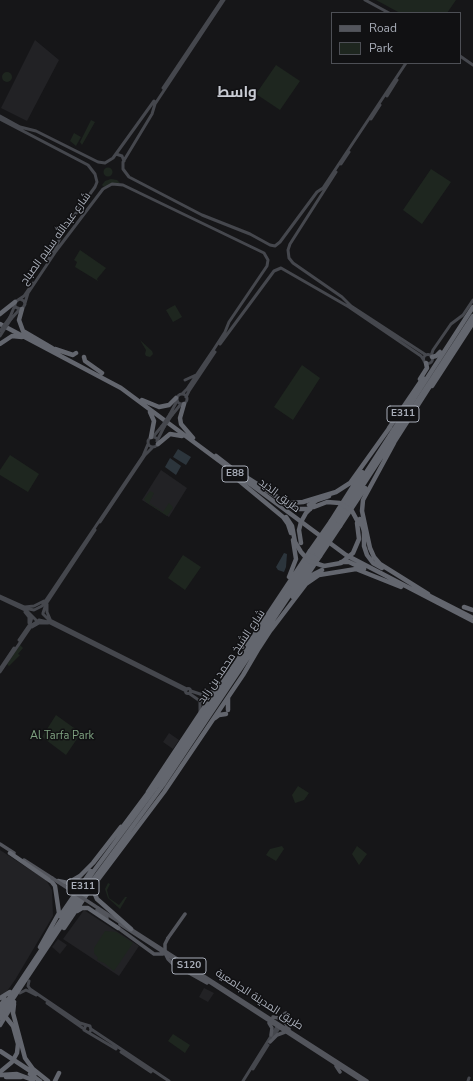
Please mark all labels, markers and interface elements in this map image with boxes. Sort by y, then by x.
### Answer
legend [331,12,461,64]
text: Road [369,20,397,36]
text: Park [369,40,393,56]
district label: واسط [217,84,257,102]
street label: شارع عبدالله سليم الصباح [18,190,94,288]
road number: E311 [387,406,419,422]
road number: E88 [222,466,248,482]
street label: طريق الذيد [256,476,302,516]
street label: شارع الشيخ محمد بن زايد [196,608,268,706]
park label: Al Tarfa Park [30,729,94,743]
road number: E311 [67,879,99,895]
road number: S120 [172,958,206,974]
street label: طريق المدينة الجامعية [213,967,305,1033]

